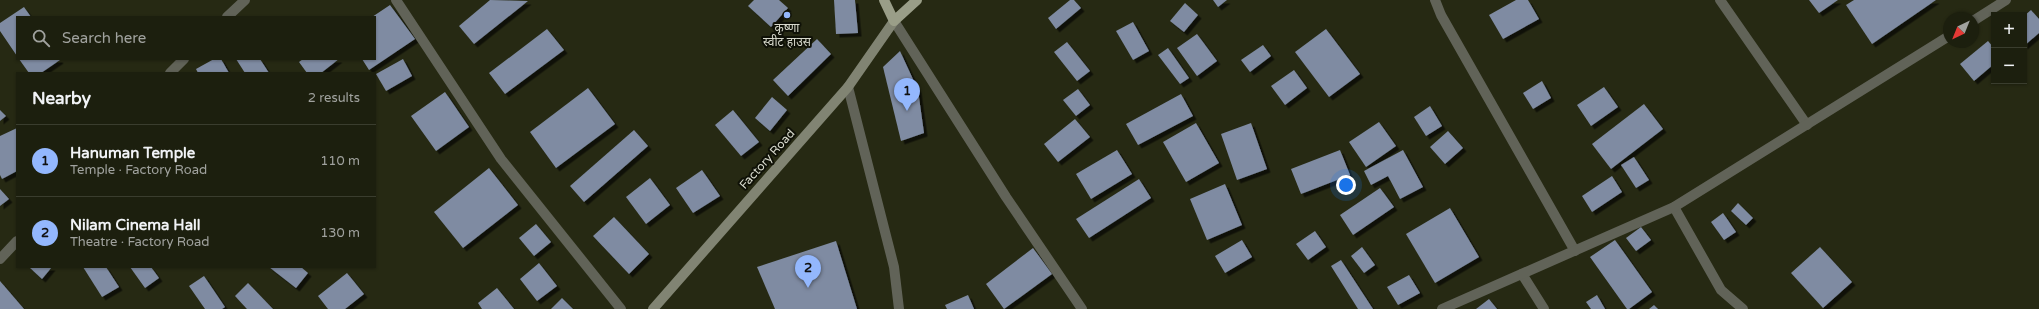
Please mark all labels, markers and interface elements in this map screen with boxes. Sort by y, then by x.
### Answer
marker: कृष्णा स्वीट हाउस [782,10,792,20]
north arrow [1943,12,1979,48]
map controls [1991,12,2027,84]
button: + [1991,12,2027,48]
search box [16,16,376,60]
place label: कृष्णा स्वीट हाउस [763,21,812,49]
icon: search [30,27,52,49]
text: Search here [62,29,146,47]
button: − [1991,48,2027,84]
pin: 1 [894,78,920,111]
text: Nearby [32,88,91,109]
text: 2 results [308,90,360,106]
street label: Factory Road [736,126,798,192]
text: Hanuman Temple [70,144,195,162]
text: 1 [41,153,49,169]
text: 110 m [320,153,360,169]
text: Temple · Factory Road [70,162,207,178]
your location [1336,175,1356,195]
text: Nilam Cinema Hall [70,216,201,234]
text: 2 [41,225,49,241]
text: 130 m [320,225,360,241]
text: Theatre · Factory Road [70,234,209,250]
pin: 2 [795,255,821,288]

